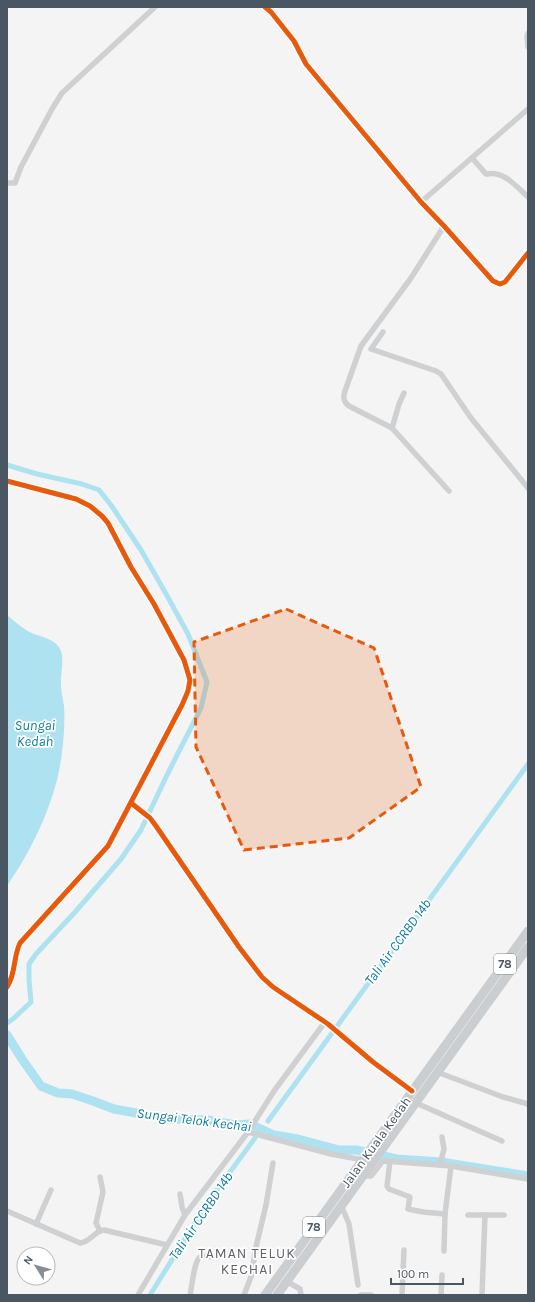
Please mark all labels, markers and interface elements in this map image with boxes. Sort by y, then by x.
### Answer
water label: Sungai Kedah [15,717,56,750]
water label: Tali Air CCRBD 14b [361,895,435,988]
road number: 78 [494,954,516,974]
street label: Jalan Kuala Kedah [338,1094,414,1190]
water label: Sungai Telok Kechai [136,1105,252,1135]
water label: Tali Air CCRBD 14b [165,1168,237,1263]
road number: 78 [303,1217,325,1237]
district label: TAMAN TELUK KECHAI [198,1245,296,1278]
north arrow [16,1246,56,1286]
text: N [21,1253,36,1267]
scale bar [391,1260,463,1286]
text: 100 m [397,1267,429,1281]

